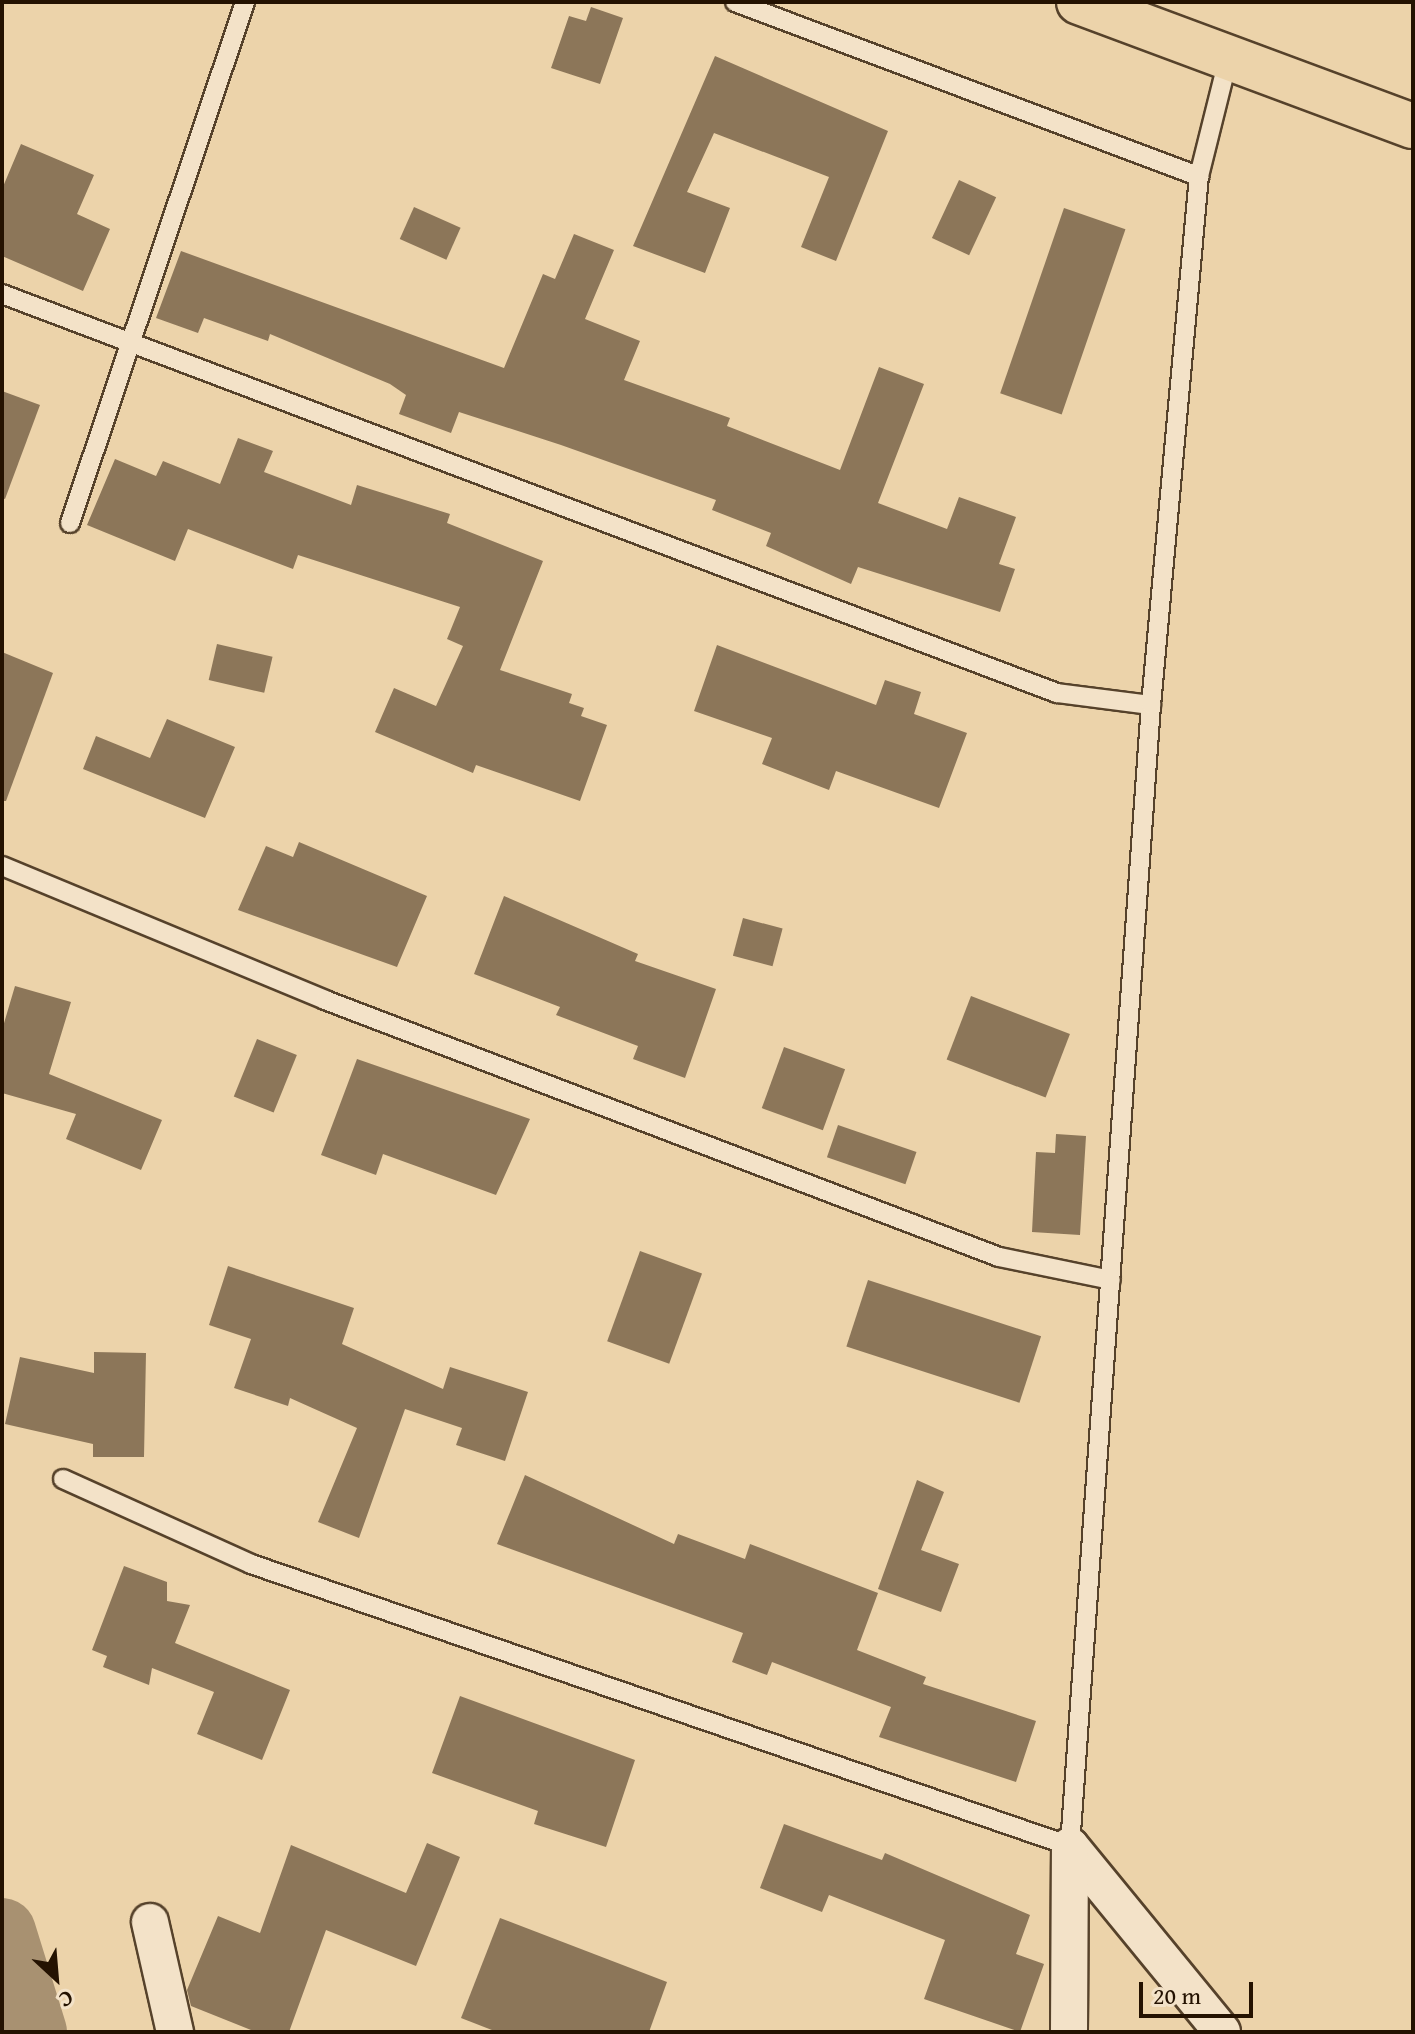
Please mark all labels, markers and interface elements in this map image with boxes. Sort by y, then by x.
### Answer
north arrow [16,1938,96,2018]
scale bar [1143,1966,1257,2016]
text: 20 m [1153,1978,1201,2013]
text: С [54,1982,79,2017]

